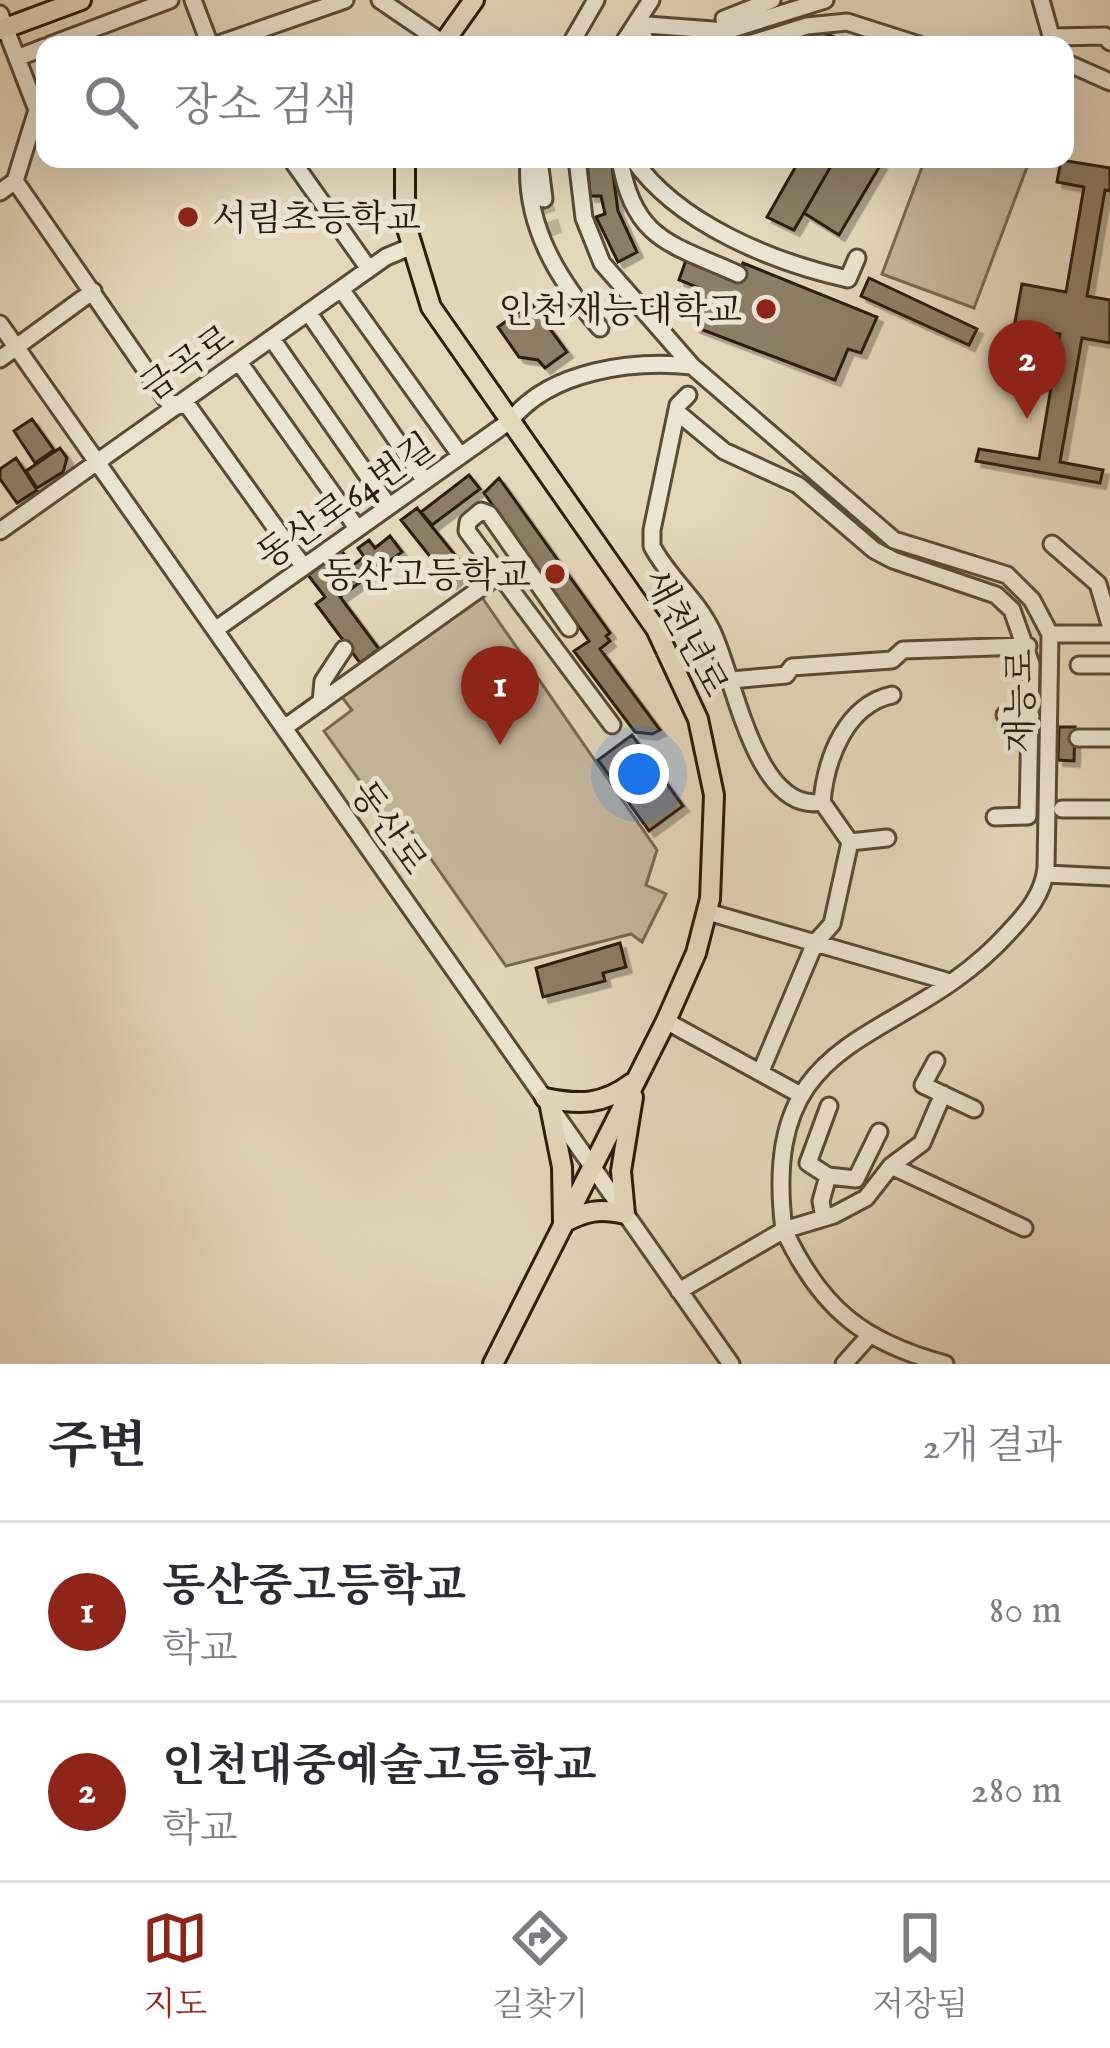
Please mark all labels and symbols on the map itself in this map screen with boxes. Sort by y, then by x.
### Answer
place label: 서림초등학교 [212,197,421,243]
marker: 서림초등학교 [175,204,201,230]
place label: 인천재능대학교 [499,289,742,335]
marker: 인천재능대학교 [753,296,779,322]
street label: 금곡로 [132,316,244,413]
pin: 2 [988,320,1066,419]
street label: 동산로64번길 [249,424,445,581]
place label: 동산고등학교 [322,554,531,600]
marker: 동산고등학교 [542,561,568,587]
street label: 새천년로 [631,561,737,706]
pin: 1 [461,646,539,745]
street label: 재능로 [999,649,1045,753]
your location [609,744,669,804]
street label: 동산로 [339,773,436,885]

